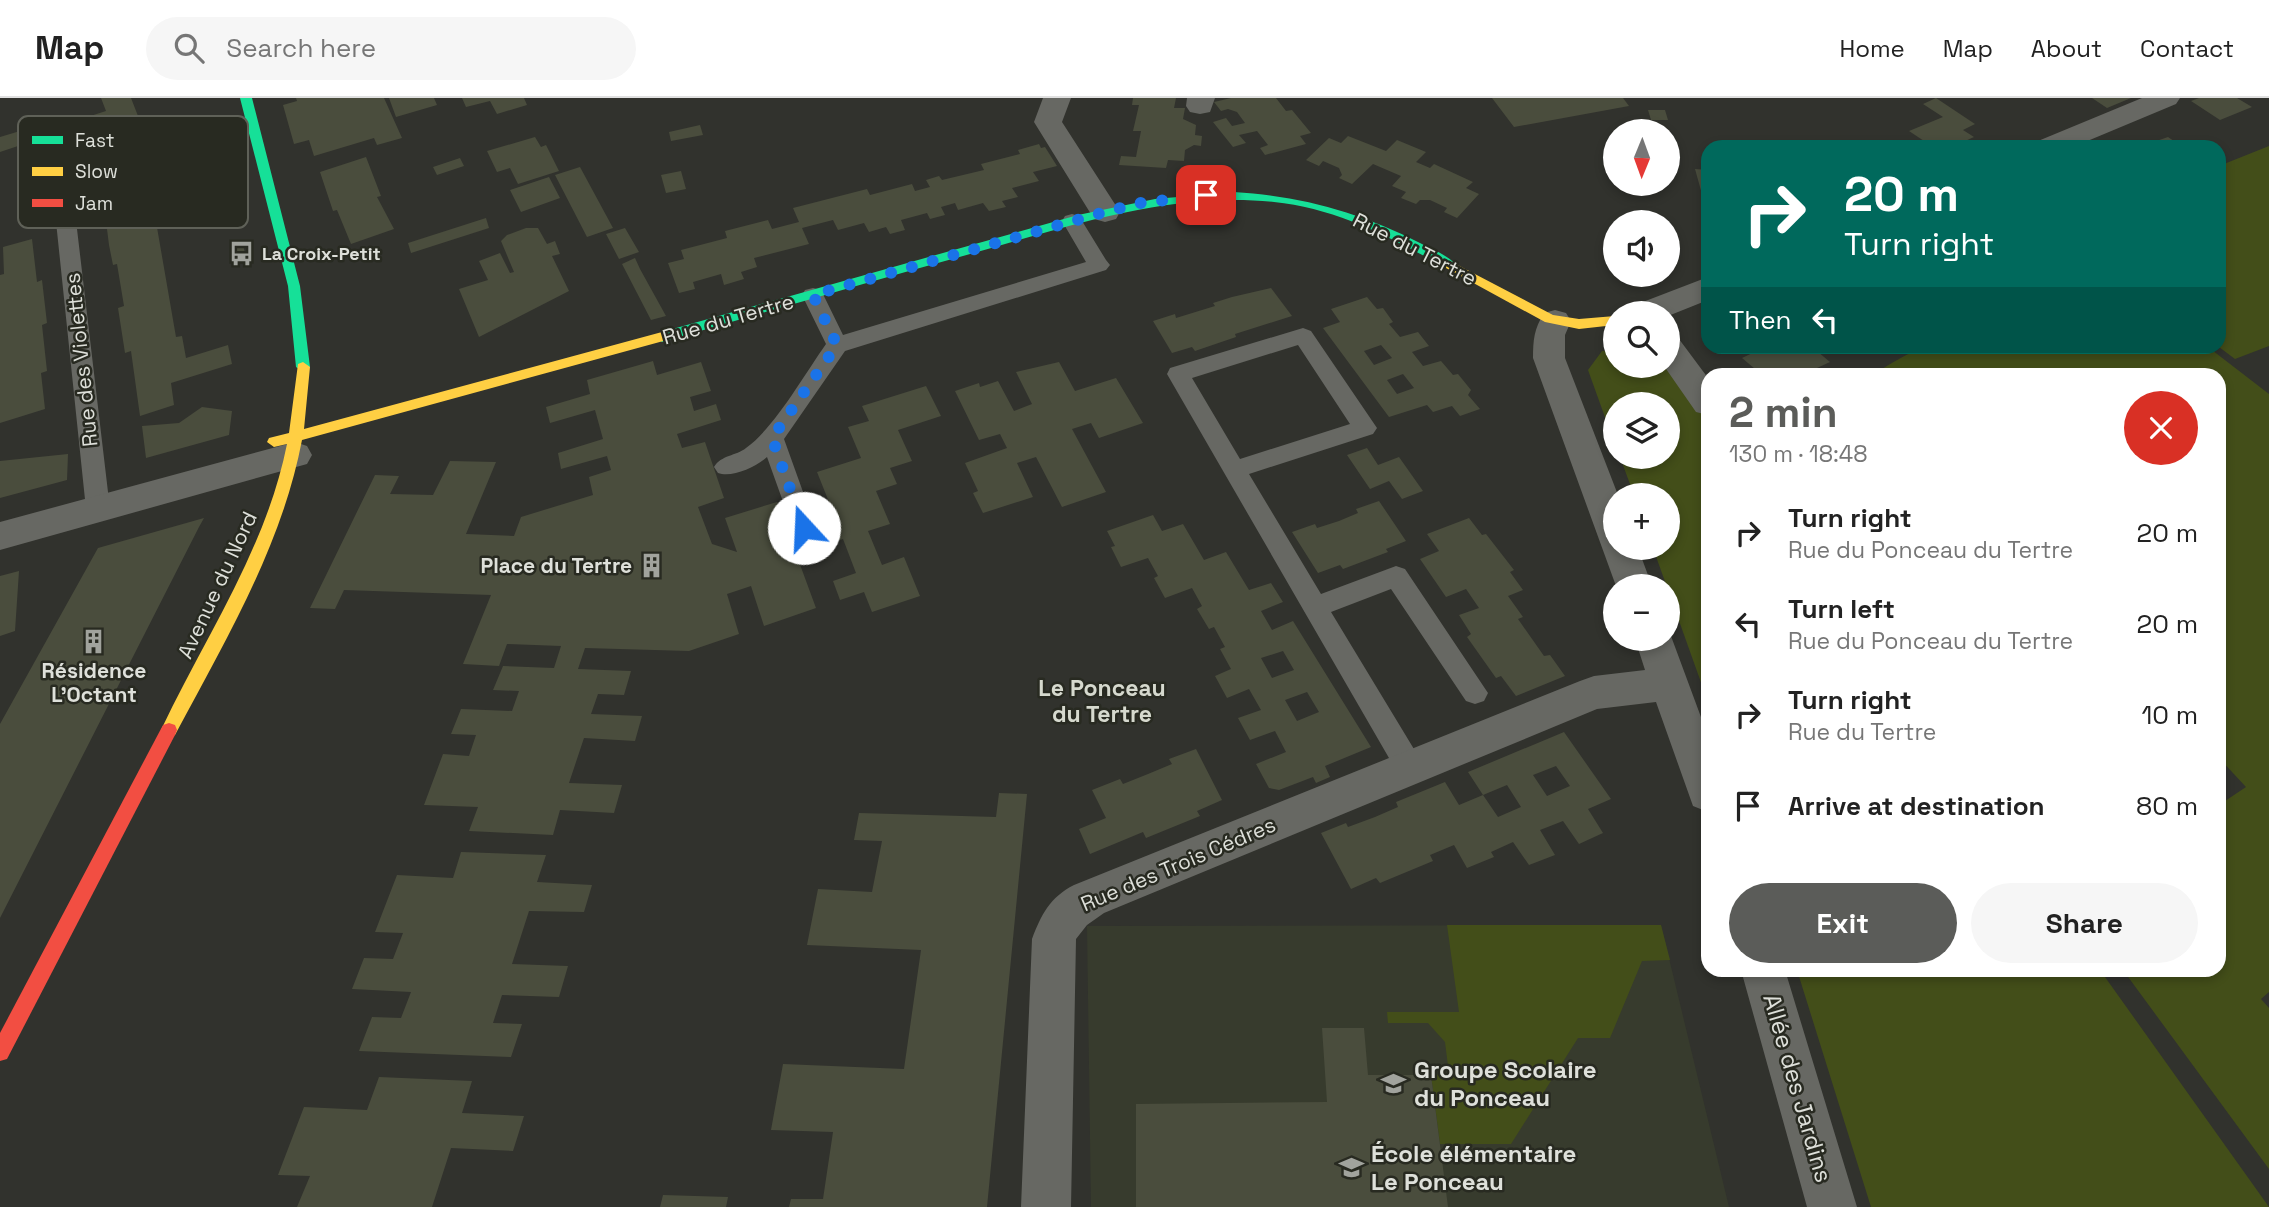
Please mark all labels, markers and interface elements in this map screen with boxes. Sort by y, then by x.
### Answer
search box [146,17,636,80]
text: Map [35,27,104,69]
icon: search [170,29,208,67]
text: Search here [226,31,376,65]
text: Home [1839,33,1905,64]
text: Map [1943,33,1993,64]
text: About [2031,33,2102,64]
text: Contact [2140,33,2234,64]
legend [18,116,248,228]
north arrow [1603,119,1680,196]
map controls [1603,119,1680,651]
text: Fast [75,128,115,153]
text: Slow [75,159,118,184]
text: 20 m [1844,163,1959,225]
pin [1176,165,1236,225]
icon: right [1729,168,1820,259]
icon: arrive [1187,176,1225,214]
text: Jam [75,191,113,216]
street label: Rue du Tertre [1349,206,1481,292]
button: sound [1603,210,1680,287]
text: Turn right [1844,224,1994,264]
bus stop icon: La Croix-Petit [228,239,256,267]
place label: La Croix-Petit [262,242,381,265]
street label: Rue des Violettes [58,272,104,448]
street label: Rue du Tertre [659,287,797,351]
button: search [1603,301,1680,378]
icon: left [1806,301,1844,339]
text: Then [1729,303,1792,337]
text: 2 min [1729,386,1838,439]
button: close [2124,391,2198,465]
button: layers [1603,392,1680,469]
text: 130 m · 18:48 [1729,439,1868,469]
button: + [1603,483,1680,560]
position arrow [767,491,841,565]
text: Turn right [1788,501,1912,535]
street label: Avenue du Nord [171,507,263,663]
icon: right [1729,514,1767,552]
text: 20 m [2137,516,2198,550]
text: Rue du Ponceau du Tertre [1788,535,2073,565]
building icon: Place du Tertre [638,551,666,579]
place label: Place du Tertre [481,552,632,579]
button: − [1603,574,1680,651]
text: Turn left [1788,592,1895,626]
icon: left [1729,605,1767,643]
text: 20 m [2137,607,2198,641]
text: Rue du Ponceau du Tertre [1788,626,2073,656]
building icon: Résidence L'Octant [80,627,108,655]
place label: Résidence L'Octant [42,657,146,708]
district label: Le Ponceau du Tertre [1038,673,1166,729]
text: Turn right [1788,683,1912,717]
icon: right [1729,696,1767,734]
text: 10 m [2141,698,2198,732]
text: Rue du Tertre [1788,717,1936,747]
icon: arrive [1729,787,1767,825]
text: Arrive at destination [1788,789,2045,823]
text: 80 m [2136,789,2198,823]
street label: Rue des Trois Cédres [1076,811,1280,917]
button: Exit [1729,883,1957,963]
button: Share [1971,883,2198,963]
street label: Allée des Jardins [1756,990,1840,1186]
place label: Groupe Scolaire du Ponceau [1414,1054,1597,1113]
school or university icon: Groupe Scolaire du Ponceau [1380,1069,1408,1097]
place label: École élémentaire Le Ponceau [1371,1138,1576,1197]
school or university icon: École élémentaire Le Ponceau [1337,1153,1365,1181]

